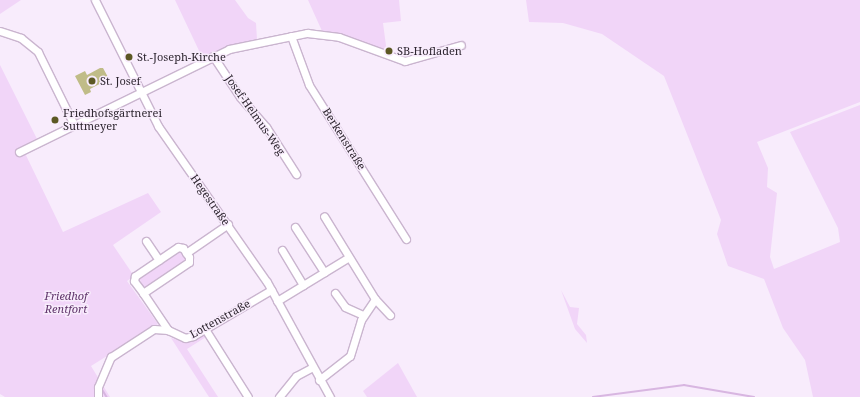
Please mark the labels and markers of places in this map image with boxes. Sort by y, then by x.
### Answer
place label: SB-Hofladen [397,44,462,58]
marker: SB-Hofladen [384,46,394,56]
place label: St.-Joseph-Kirche [137,50,226,64]
marker: St.-Joseph-Kirche [124,52,134,62]
place label: St. Josef [100,74,141,88]
marker: St. Josef [87,76,97,86]
place label: Friedhofsgärtnerei Suttmeyer [63,107,162,133]
marker: Friedhofsgärtnerei Suttmeyer [50,115,60,125]

